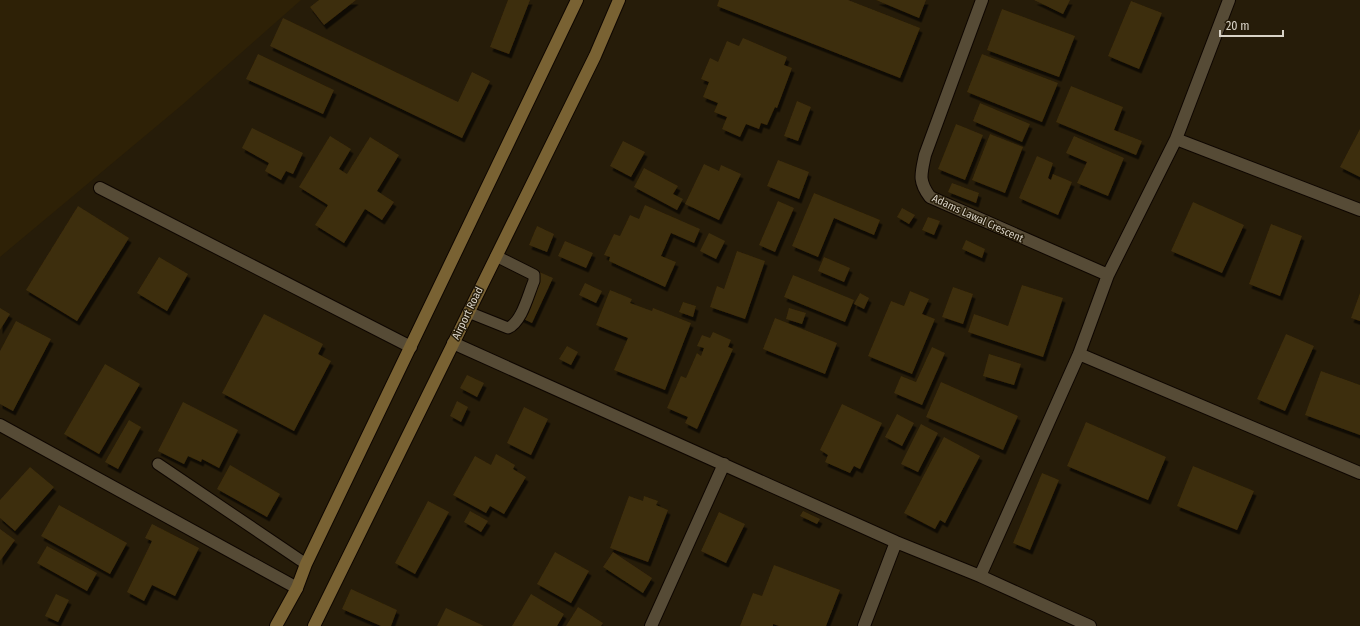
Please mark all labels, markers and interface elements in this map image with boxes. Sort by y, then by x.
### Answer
scale bar [1220,12,1283,38]
text: 20 m [1226,19,1250,33]
street label: Adams Lawal Crescent [930,192,1026,245]
street label: Airport Road [449,285,486,342]

